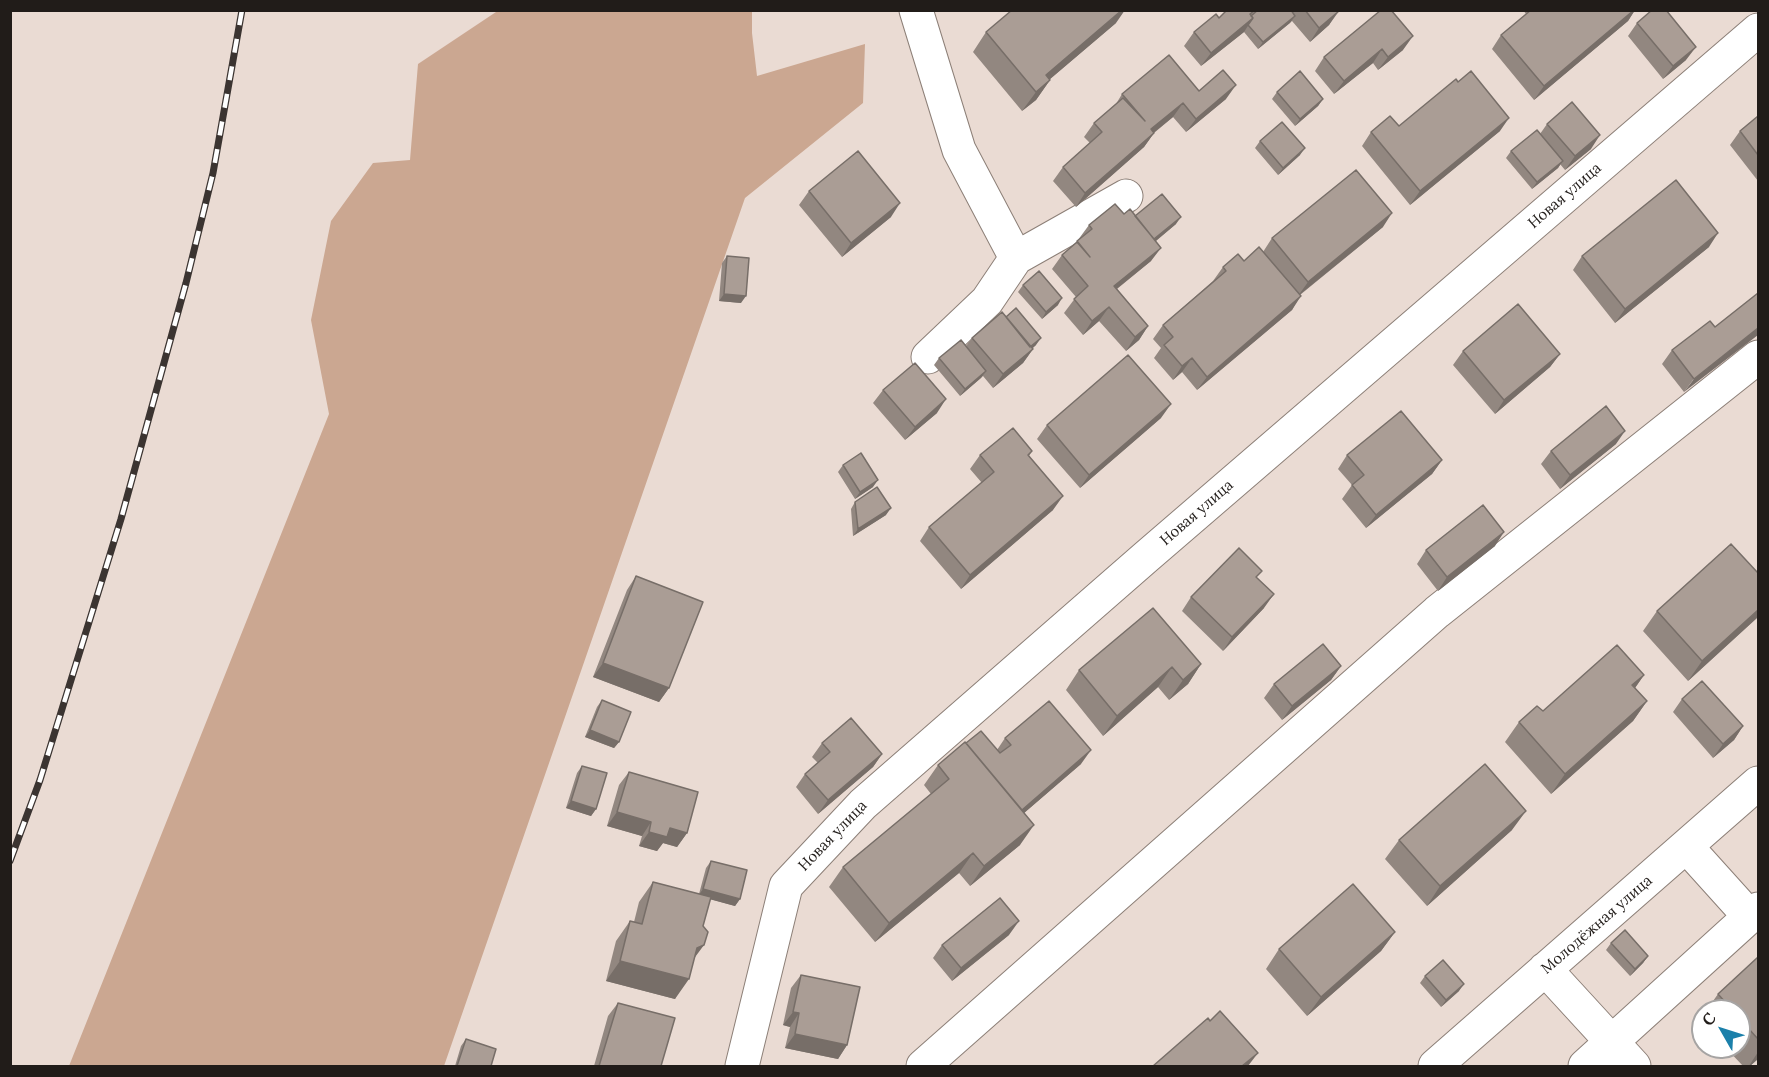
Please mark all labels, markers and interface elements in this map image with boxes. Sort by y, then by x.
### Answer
street label: Новая улица [1525,159,1605,233]
street label: Новая улица [1157,476,1237,550]
street label: Новая улица [795,797,871,875]
street label: Молодёжная улица [1538,872,1656,978]
north arrow [1691,999,1751,1059]
text: С [1697,1008,1720,1030]

